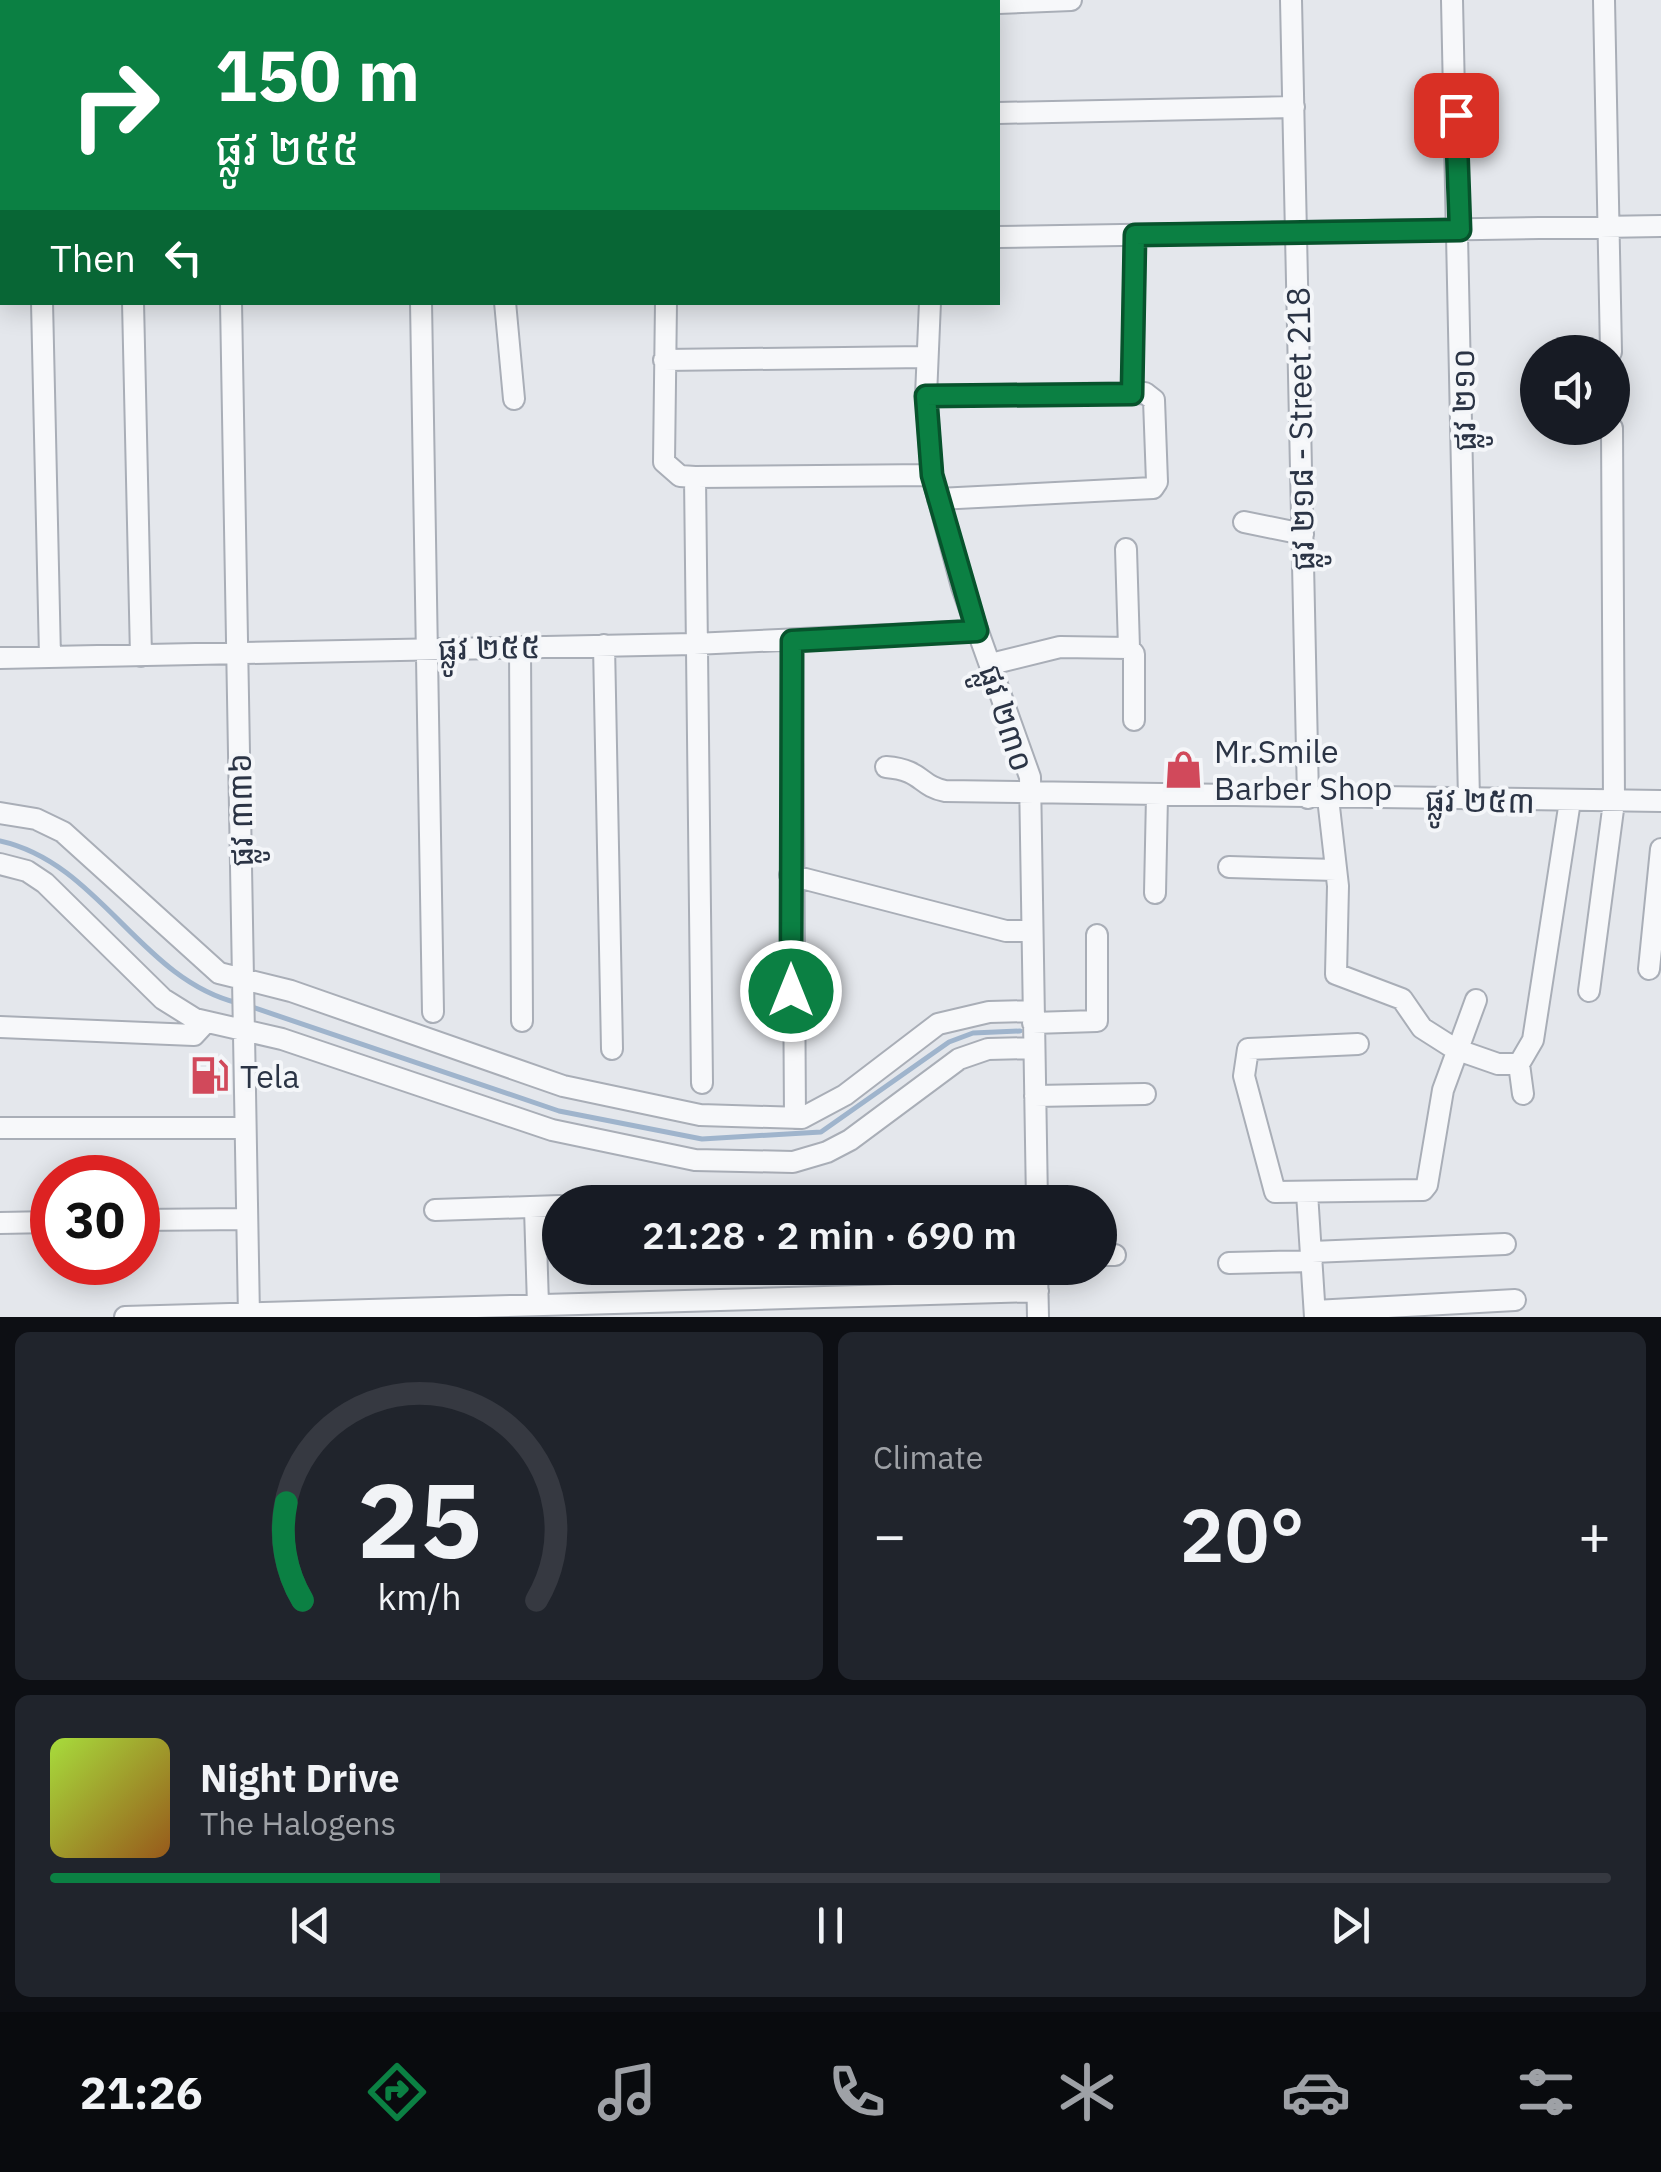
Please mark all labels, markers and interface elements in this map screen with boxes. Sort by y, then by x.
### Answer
text: 150 m [215,29,420,120]
icon: right [50,40,180,170]
pin [1414,73,1499,158]
icon: arrive [1429,88,1484,143]
text: ផ្លូវ ២៥៥ [215,119,360,177]
icon: left [156,230,211,285]
text: Then [50,233,136,282]
street label: ផ្លូវ ២១៨ - Street 218 [1277,287,1332,571]
map controls [1520,335,1630,445]
button: sound [1520,335,1630,445]
street label: ផ្លូវ ២១០ [1441,348,1493,452]
street label: ផ្លូវ ២៥៥ [437,625,541,677]
street label: ផ្លូវ ២៣០ [962,659,1044,780]
place label: Mr.Smile Barber Shop [1214,730,1392,809]
shop icon: Mr.Smile Barber Shop [1163,748,1205,790]
street label: ផ្លូវ ៣៣៦ [218,753,270,867]
street label: ផ្លូវ ២៥៣ [1424,778,1535,830]
position arrow [739,939,843,1043]
fuel station icon: Tela [189,1055,231,1097]
place label: Tela [240,1055,300,1097]
speed limit sign: 30 [30,1155,160,1285]
text: 21:28 · 2 min · 690 m [642,1210,1017,1259]
text: Climate [873,1436,983,1478]
text: 25 [357,1451,481,1587]
text: 20° [1179,1485,1305,1583]
text: − [873,1499,906,1570]
text: + [1578,1499,1611,1570]
text: km/h [377,1573,461,1620]
text: Night Drive [200,1753,400,1802]
text: The Halogens [200,1802,396,1844]
icon: previous [283,1898,338,1953]
icon: pause [803,1898,858,1953]
icon: next [1323,1898,1378,1953]
icon: directions [362,2057,432,2127]
icon: music [592,2057,662,2127]
icon: phone [822,2057,892,2127]
icon: climate [1052,2057,1122,2127]
icon: car [1281,2057,1351,2127]
icon: filters [1511,2057,1581,2127]
text: 21:26 [80,2063,203,2121]

